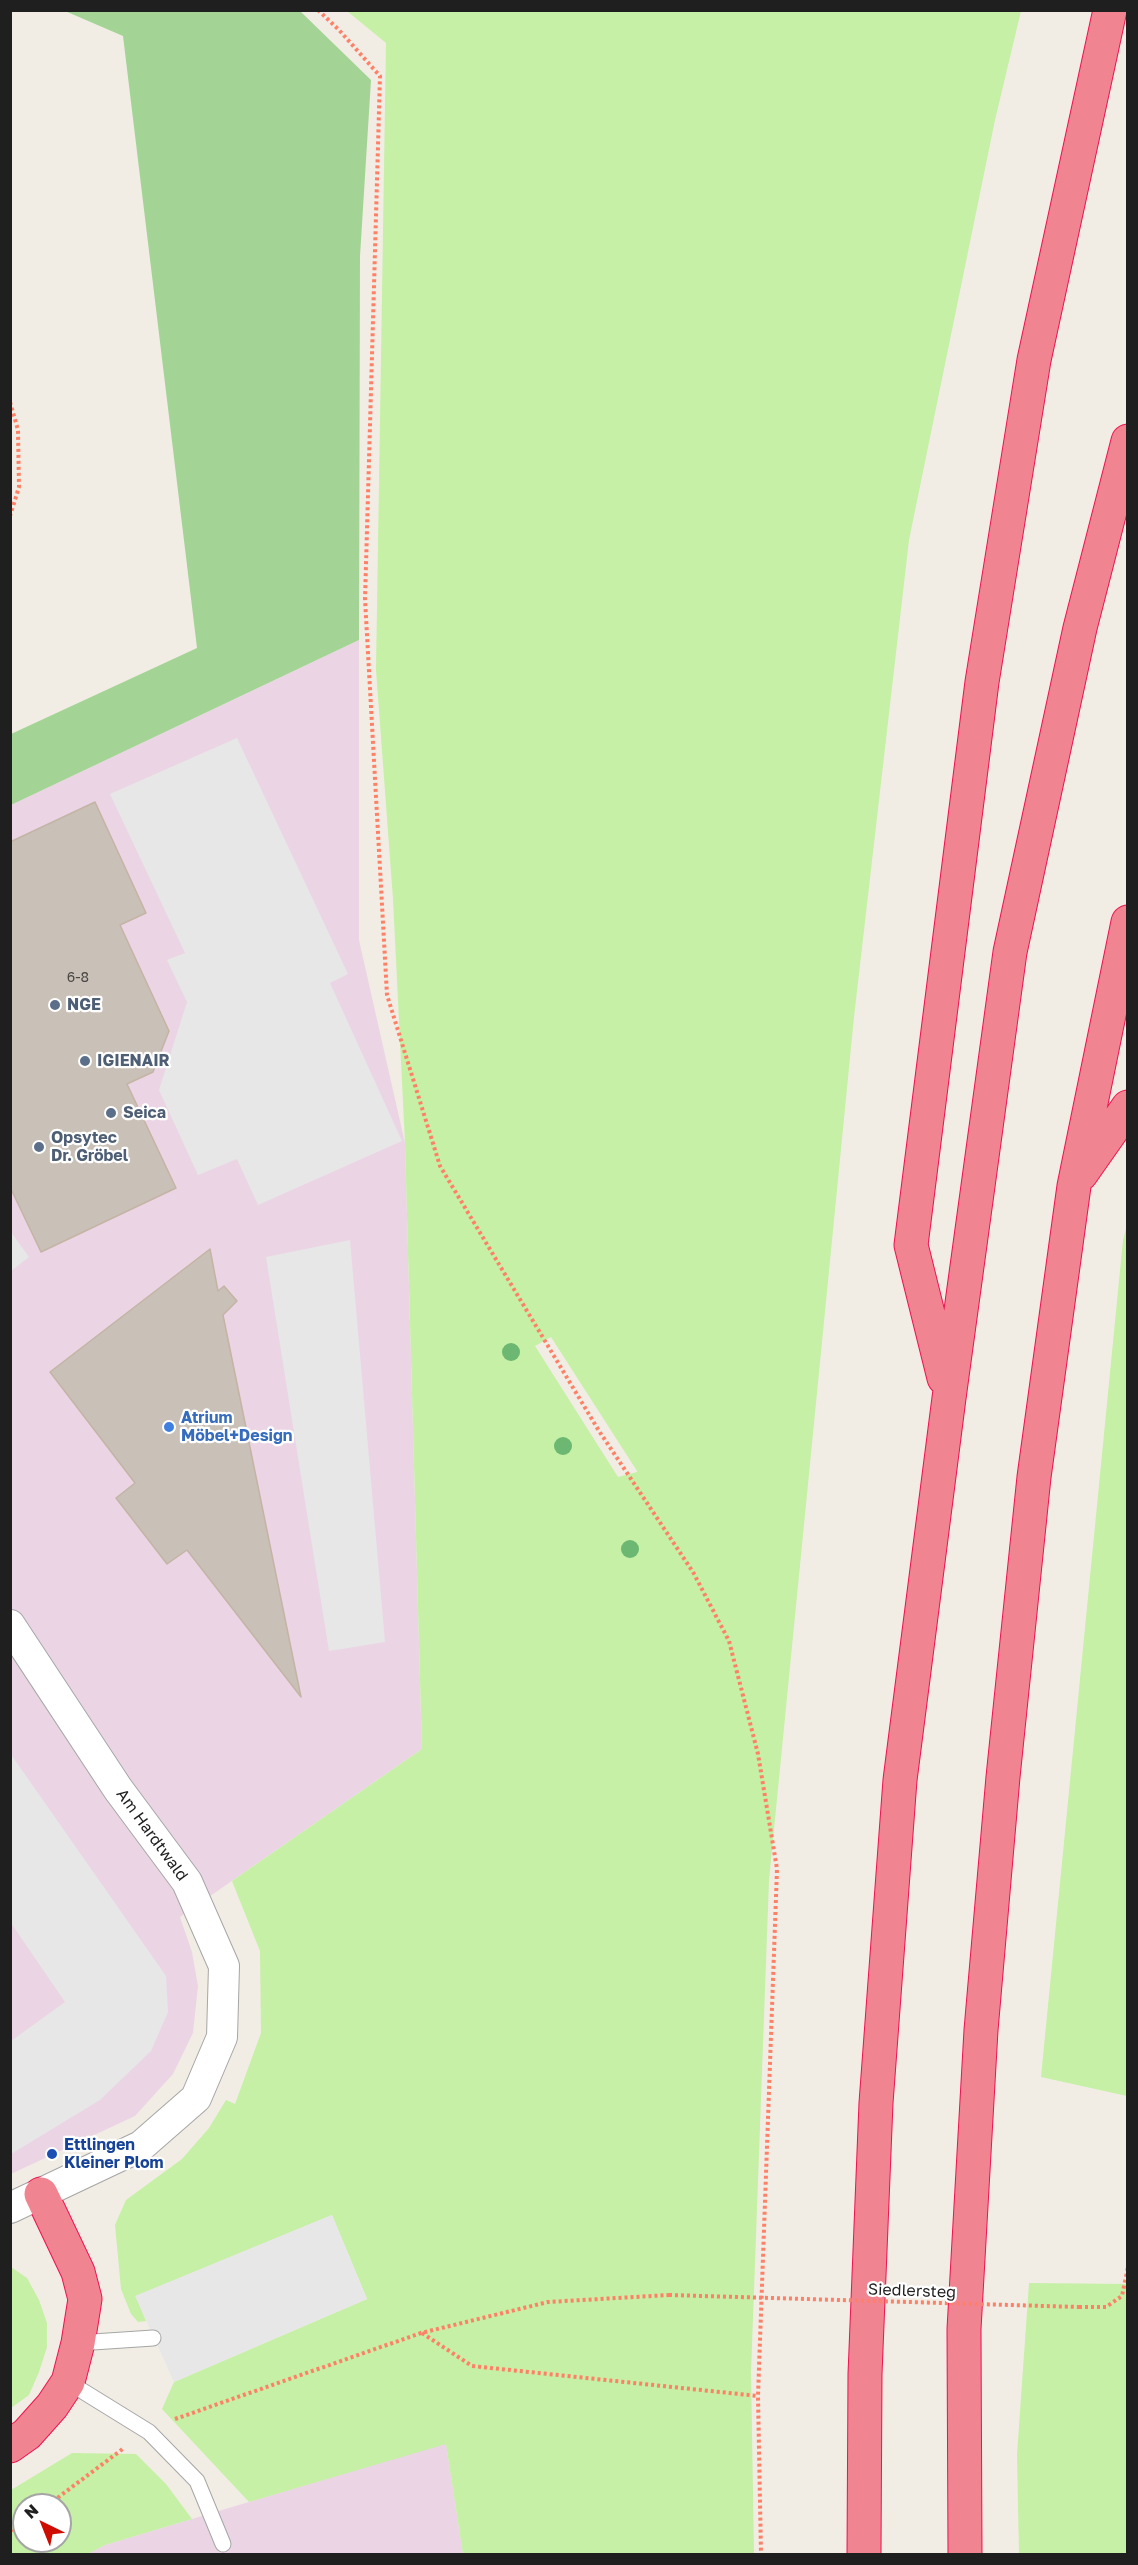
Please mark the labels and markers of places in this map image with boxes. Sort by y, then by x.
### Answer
place label: NGE [67,995,101,1015]
marker: NGE [48,998,62,1012]
place label: IGIENAIR [97,1051,170,1071]
marker: IGIENAIR [78,1054,92,1068]
place label: Seica [123,1103,166,1123]
marker: Seica [104,1106,118,1120]
place label: Opsytec Dr. Gröbel [51,1128,128,1166]
marker: Opsytec Dr. Gröbel [32,1140,46,1154]
place label: Atrium Möbel+Design [181,1408,293,1446]
marker: Atrium Möbel+Design [162,1420,176,1434]
place label: Ettlingen Kleiner Plom [64,2135,164,2173]
marker: Ettlingen Kleiner Plom [45,2147,59,2161]

